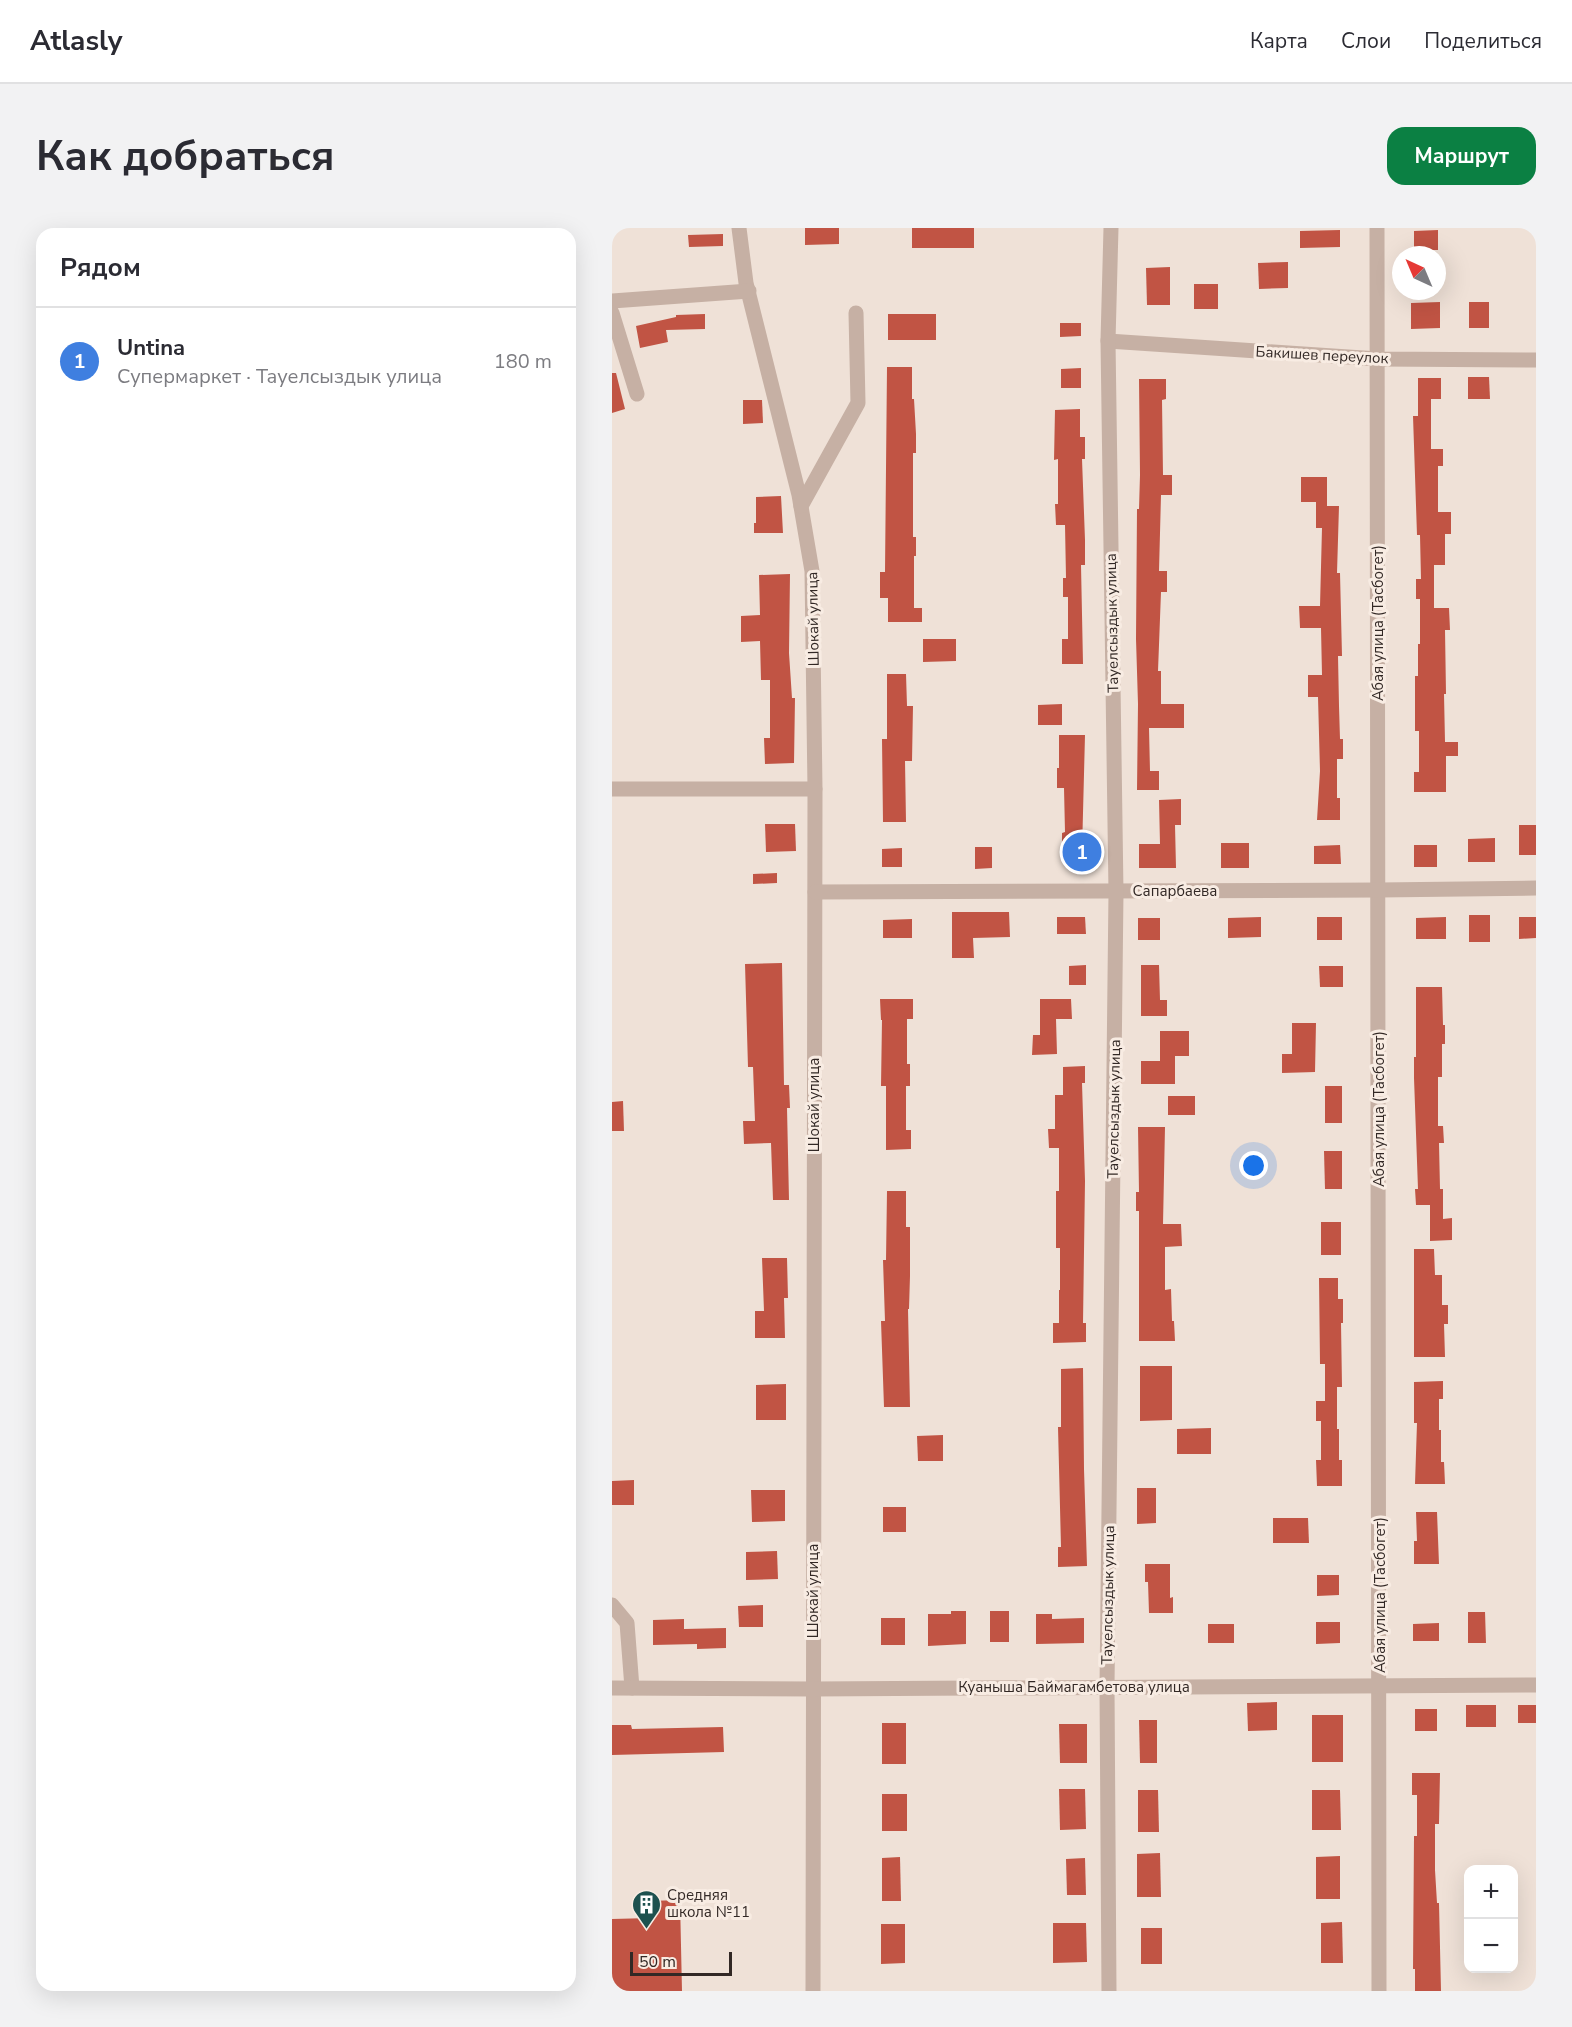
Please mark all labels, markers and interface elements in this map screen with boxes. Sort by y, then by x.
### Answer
text: Atlasly [30,22,122,60]
text: Карта [1250,27,1308,55]
text: Слои [1341,27,1391,55]
text: Поделиться [1424,27,1542,55]
button: Маршрут [1387,127,1536,185]
text: Как добраться [36,128,335,185]
north arrow [1392,246,1446,300]
text: Рядом [60,250,141,285]
text: Untina [117,333,185,363]
street label: Бакишев переулок [1255,342,1389,368]
text: 1 [74,348,86,375]
text: 180 m [494,348,552,375]
text: Супермаркет · Тауелсыздык улица [117,363,442,390]
street label: Абая улица (Тасбогет) [1368,545,1388,701]
street label: Тауелсыздык улица [1101,553,1123,693]
street label: Шокай улица [802,571,824,667]
pin: 1 [1062,830,1102,874]
street label: Сапарбаева [1133,881,1217,901]
street label: Абая улица (Тасбогет) [1369,1031,1389,1187]
street label: Тауелсыздык улица [1103,1039,1125,1179]
street label: Шокай улица [804,1058,824,1152]
your location [1239,1151,1268,1180]
street label: Абая улица (Тасбогет) [1370,1517,1390,1673]
street label: Тауелсыздык улица [1097,1525,1119,1665]
street label: Шокай улица [803,1544,823,1638]
street label: Куаныша Баймагамбетова улица [958,1677,1190,1697]
map controls [1464,1865,1518,1973]
button: + [1464,1865,1518,1919]
place label: Средняя школа №11 [667,1885,750,1922]
building icon: Средняя школа №11 [630,1888,662,1930]
button: − [1464,1919,1518,1973]
scale bar [630,1949,732,1976]
text: 50 m [639,1951,676,1973]

